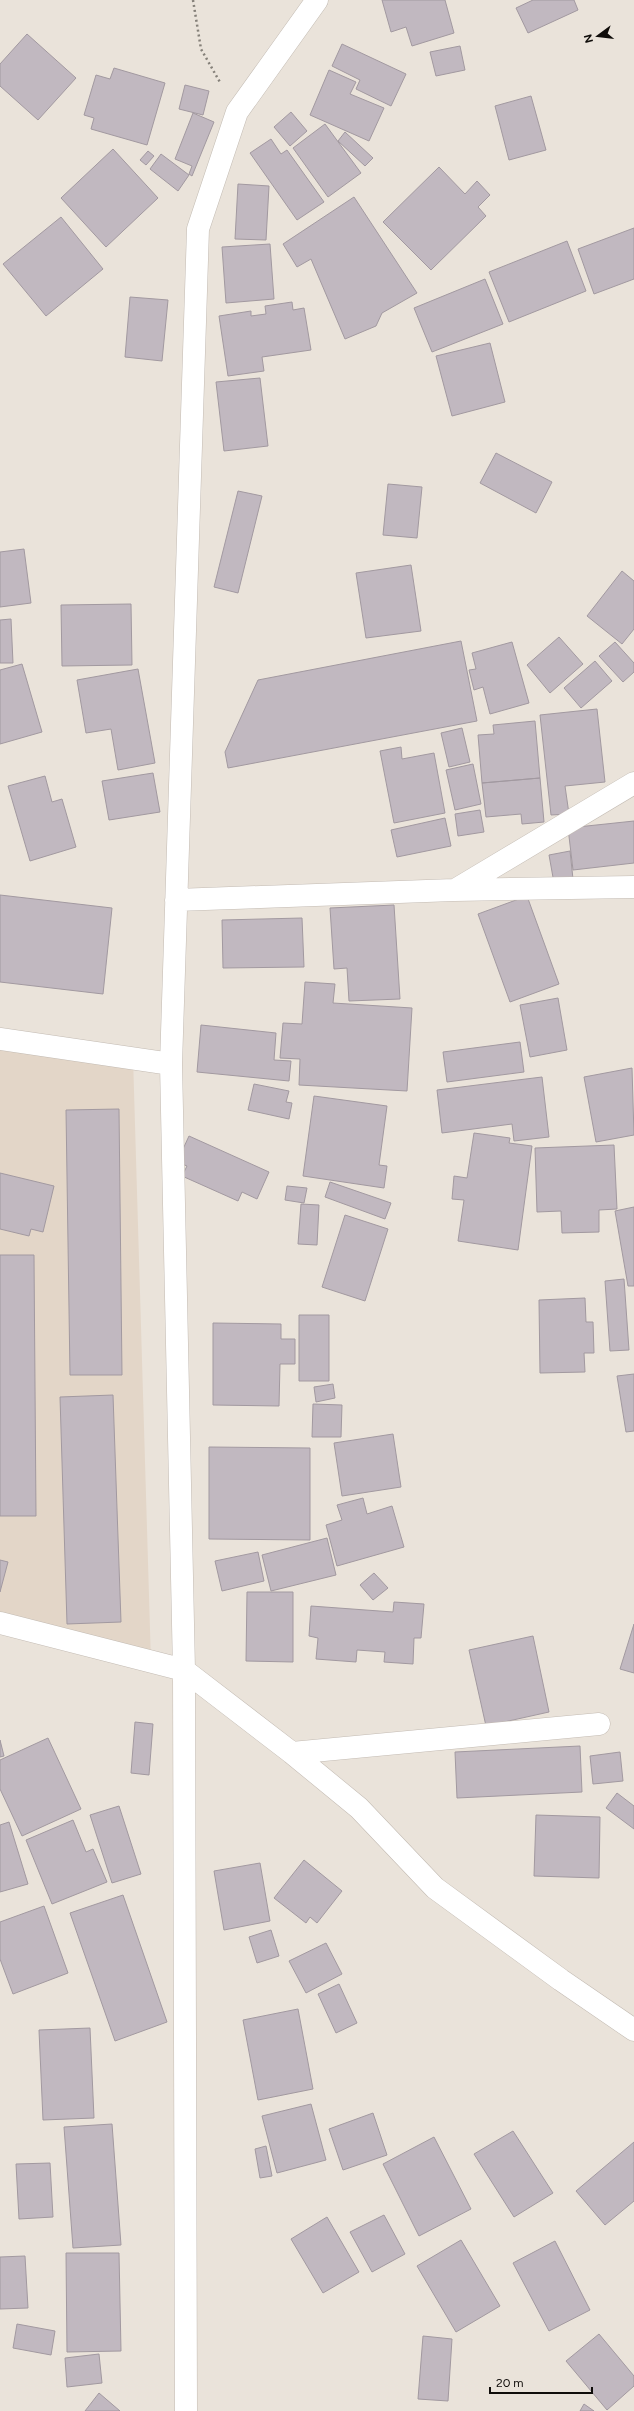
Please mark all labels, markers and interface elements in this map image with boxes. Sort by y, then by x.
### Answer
north arrow [578,16,618,56]
text: N [581,33,596,44]
scale bar [490,2369,592,2395]
text: 20 m [496,2376,524,2390]

